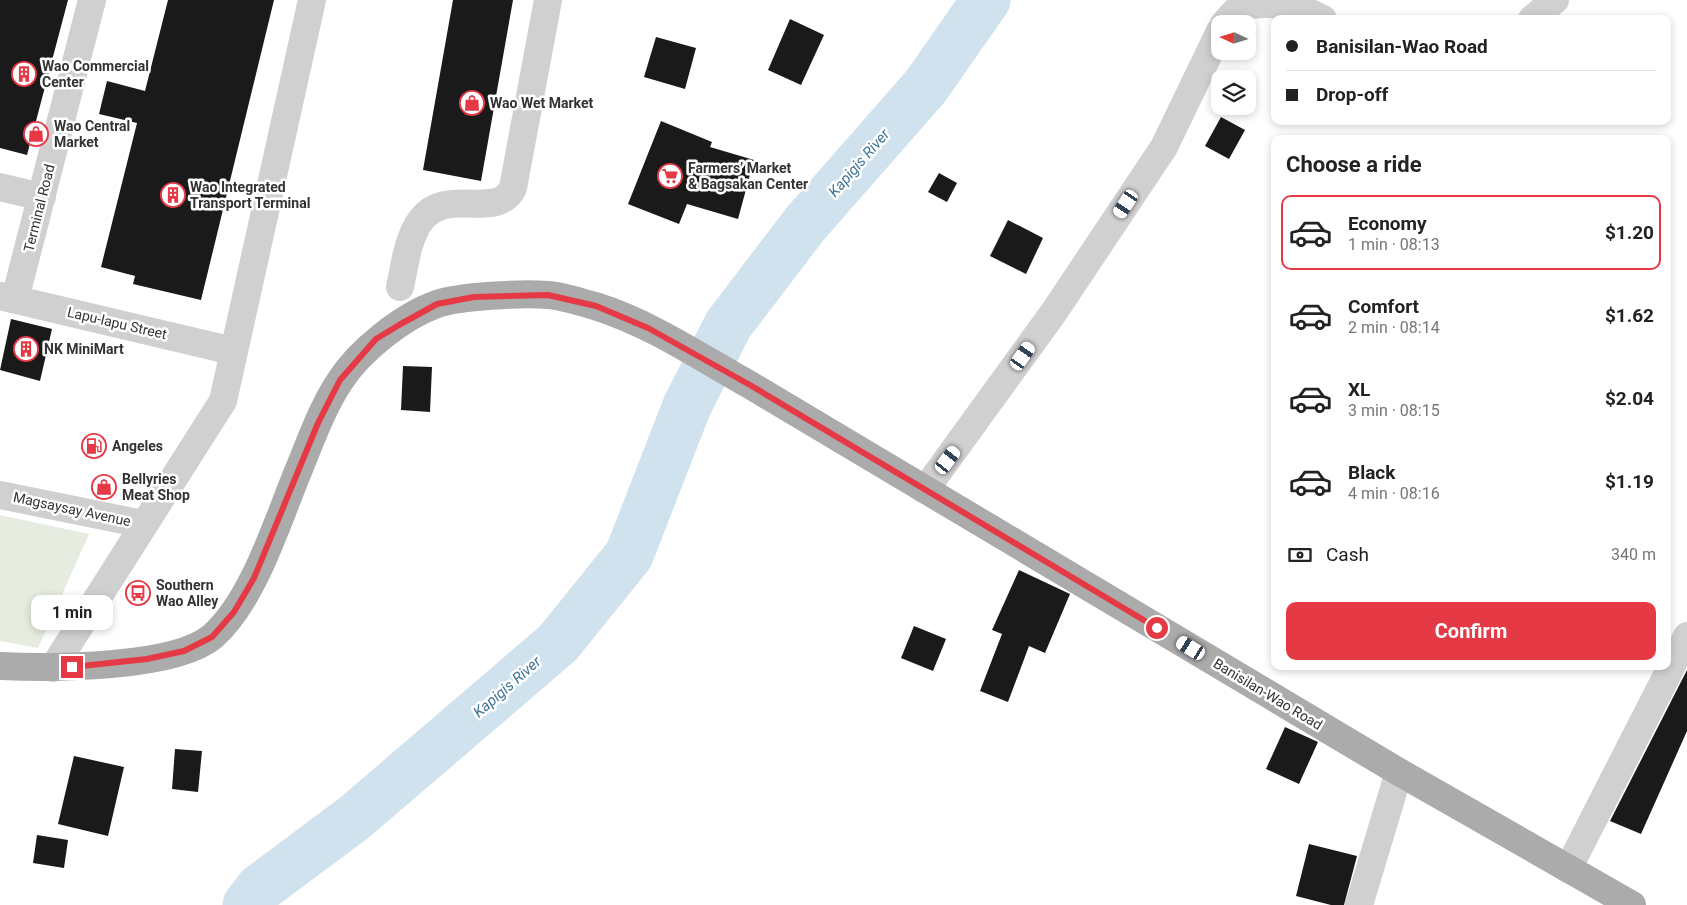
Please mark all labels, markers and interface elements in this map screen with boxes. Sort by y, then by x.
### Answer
north arrow [1211,15,1256,60]
map controls [1211,15,1256,115]
text: Banisilan-Wao Road [1316,35,1488,58]
place label: Wao Commercial Center [42,58,149,90]
building icon: Wao Commercial Center [11,61,37,87]
button: layers [1211,70,1256,115]
text: Drop-off [1316,83,1388,106]
shop icon: Wao Wet Market [459,90,485,116]
place label: Wao Wet Market [490,95,593,111]
place label: Wao Central Market [54,118,130,150]
shop icon: Wao Central Market [23,121,49,147]
water label: Kapigis River [825,125,894,201]
text: Choose a ride [1286,152,1422,177]
place label: Farmers’ Market & Bagsakan Center [688,160,808,192]
street label: Terminal Road [20,162,58,254]
supermarket icon: Farmers’ Market & Bagsakan Center [657,163,683,189]
place label: Wao Integrated Transport Terminal [190,179,310,211]
building icon: Wao Integrated Transport Terminal [160,182,186,208]
car [1111,187,1140,221]
icon: car [1288,210,1333,255]
text: Economy [1348,212,1427,235]
text: $1.20 [1605,221,1654,244]
text: 1 min · 08:13 [1348,235,1440,254]
icon: car [1288,293,1333,338]
text: Comfort [1348,295,1419,318]
street label: Lapu-lapu Street [66,304,169,342]
text: $1.62 [1605,304,1654,327]
text: 2 min · 08:14 [1348,318,1440,337]
building icon: NK MiniMart [13,336,39,362]
car [1008,339,1037,373]
place label: NK MiniMart [44,341,124,357]
icon: car [1288,376,1333,421]
text: XL [1348,378,1370,401]
text: $2.04 [1605,387,1654,410]
text: 3 min · 08:15 [1348,401,1440,420]
fuel station icon: Angeles [81,433,107,459]
place label: Angeles [112,438,163,454]
car [932,444,963,476]
icon: car [1288,459,1333,504]
text: Black [1348,461,1395,484]
text: $1.19 [1605,470,1654,493]
place label: Bellyries Meat Shop [122,471,190,503]
shop icon: Bellyries Meat Shop [91,474,117,500]
text: 4 min · 08:16 [1348,484,1440,503]
street label: Magsaysay Avenue [12,489,132,529]
icon: cash [1286,541,1314,569]
text: Cash [1326,543,1369,566]
text: 340 m [1611,545,1656,564]
place label: Southern Wao Alley [156,577,219,609]
bus stop icon: Southern Wao Alley [125,580,151,606]
callout: 1 min [31,594,113,630]
button: Confirm [1286,602,1656,660]
text: 1 min [52,603,92,622]
route start [1146,617,1168,639]
car [1174,634,1207,662]
water label: Kapigis River [469,652,545,721]
street label: Banisilan-Wao Road [1211,655,1325,733]
route end [61,656,83,678]

